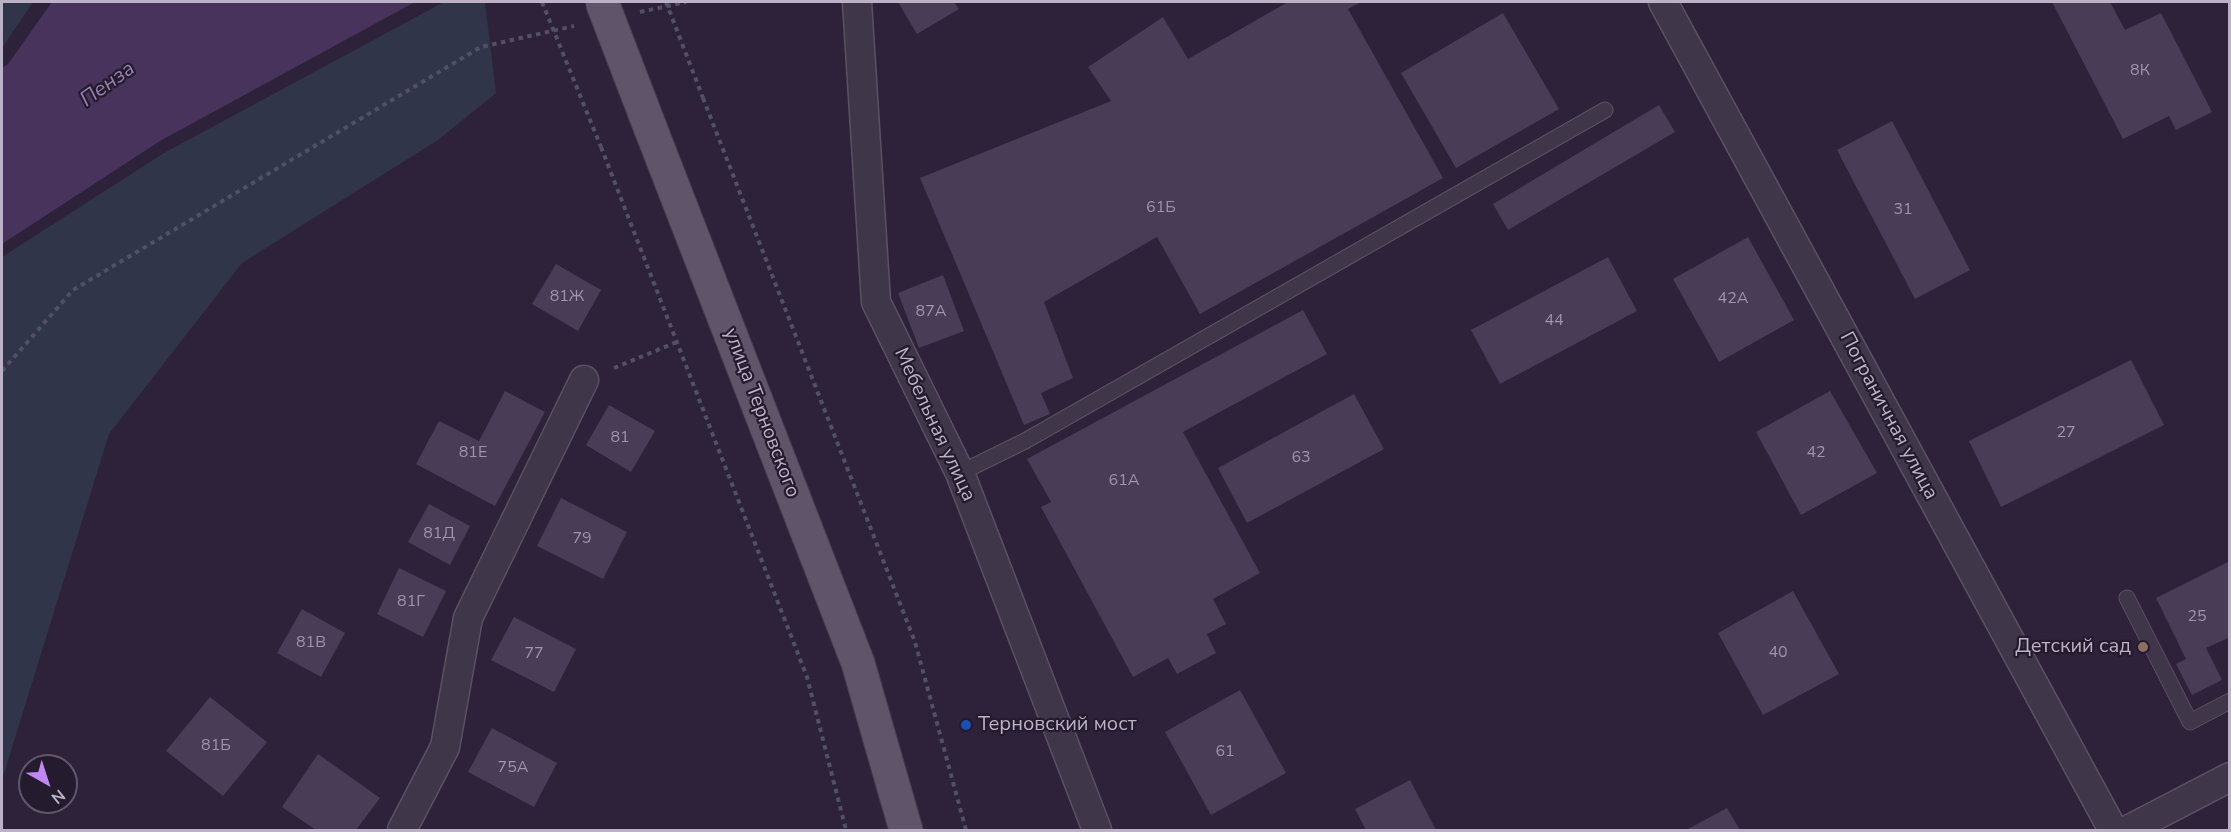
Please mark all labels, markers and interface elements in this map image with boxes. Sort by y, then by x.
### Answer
water label: Пенза [76,57,140,113]
house number: 8К [2130,61,2150,81]
house number: 61Б [1146,198,1176,218]
house number: 31 [1893,200,1913,220]
house number: 81Ж [550,287,584,307]
house number: 42А [1718,289,1748,309]
house number: 87А [916,302,946,322]
house number: 44 [1544,311,1564,331]
street label: улица Терновского [718,325,804,501]
street label: Пограничная улица [1834,328,1942,504]
street label: Мебельная улица [888,344,980,506]
house number: 27 [2056,423,2076,443]
house number: 81 [610,428,630,448]
house number: 81Е [459,443,487,463]
house number: 42 [1806,443,1826,463]
house number: 63 [1291,448,1311,468]
house number: 61А [1109,471,1139,491]
house number: 81Д [423,524,455,544]
house number: 79 [572,529,592,549]
house number: 81Г [397,592,425,612]
house number: 25 [2187,607,2207,627]
house number: 81В [296,633,326,653]
place label: Детский сад [2015,635,2131,659]
marker: Детский сад [2136,640,2150,654]
house number: 40 [1768,643,1788,663]
house number: 77 [524,644,544,664]
place label: Терновский мост [978,713,1137,737]
marker: Терновский мост [959,718,973,732]
house number: 81Б [201,736,231,756]
house number: 61 [1215,742,1235,762]
north arrow [18,754,78,814]
house number: 75А [498,758,528,778]
text: N [46,784,70,809]

